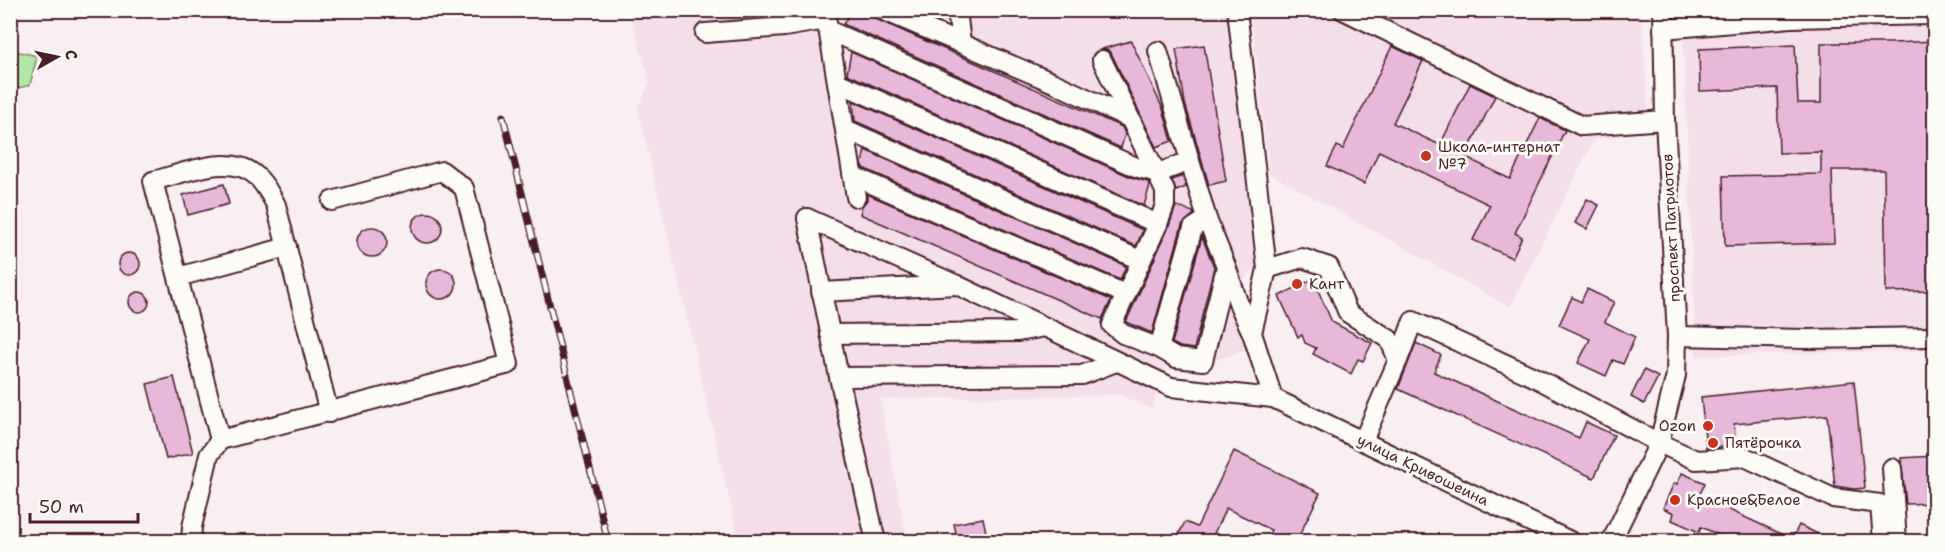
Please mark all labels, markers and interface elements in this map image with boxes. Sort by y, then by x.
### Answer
north arrow [27,27,87,87]
text: С [60,48,82,61]
place label: Школа-интернат №7 [1438,137,1560,174]
marker: Школа-интернат №7 [1419,149,1433,163]
street label: проспект Патриотов [1657,153,1685,303]
place label: Кант [1309,274,1344,294]
marker: Кант [1290,277,1304,291]
place label: Ozon [1659,416,1696,436]
marker: Ozon [1701,419,1715,433]
street label: улица Кривошеина [1354,429,1493,511]
place label: Пятёрочка [1725,433,1802,453]
marker: Пятёрочка [1706,436,1720,450]
scale bar [30,486,138,524]
place label: Красное&Белое [1687,490,1801,510]
marker: Красное&Белое [1668,493,1682,507]
text: 50 m [39,495,84,519]

